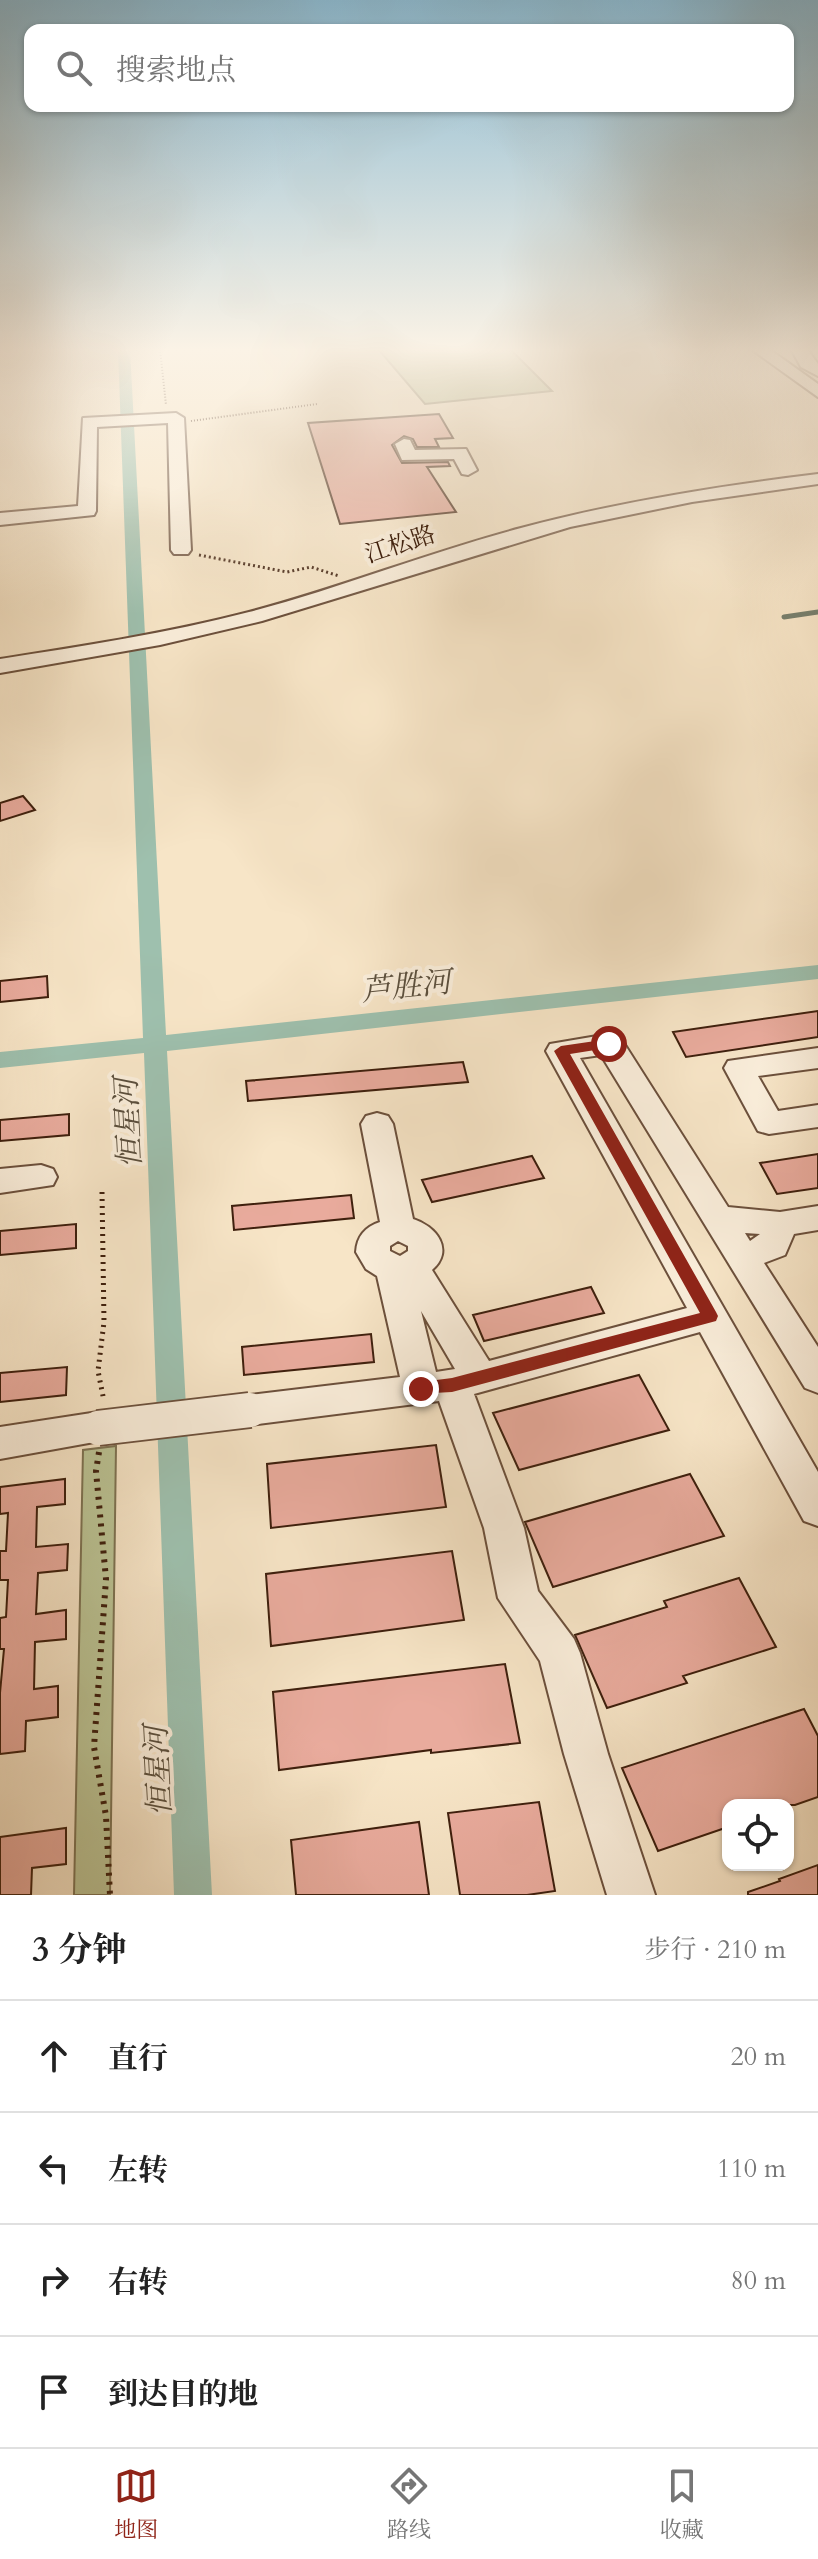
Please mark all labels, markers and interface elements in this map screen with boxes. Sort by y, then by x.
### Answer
search box [24,24,794,112]
icon: search [52,46,96,90]
text: 搜索地点 [116,50,236,91]
street label: 江松路 [361,518,439,571]
water label: 芦胜河 [359,961,458,1012]
route start [591,1026,627,1062]
water label: 恒星河 [105,1072,151,1169]
route end [403,1371,439,1407]
water label: 恒星河 [135,1720,181,1817]
map controls [722,1799,794,1871]
button: locate [722,1799,794,1871]
text: 3 分钟 [32,1927,127,1973]
text: 步行 · 210 m [645,1932,786,1967]
icon: ahead [32,2034,76,2078]
text: 直行 [108,2038,168,2079]
text: 20 m [730,2039,786,2074]
icon: left [32,2146,76,2190]
text: 左转 [108,2150,168,2191]
text: 110 m [717,2151,786,2186]
icon: right [32,2258,76,2302]
text: 右转 [108,2262,168,2303]
text: 80 m [730,2263,786,2298]
icon: arrive [32,2370,76,2414]
text: 到达目的地 [108,2374,258,2415]
tab: 地图 [114,2464,158,2545]
tab: 路线 [387,2464,431,2545]
tab: 收藏 [660,2464,704,2545]

